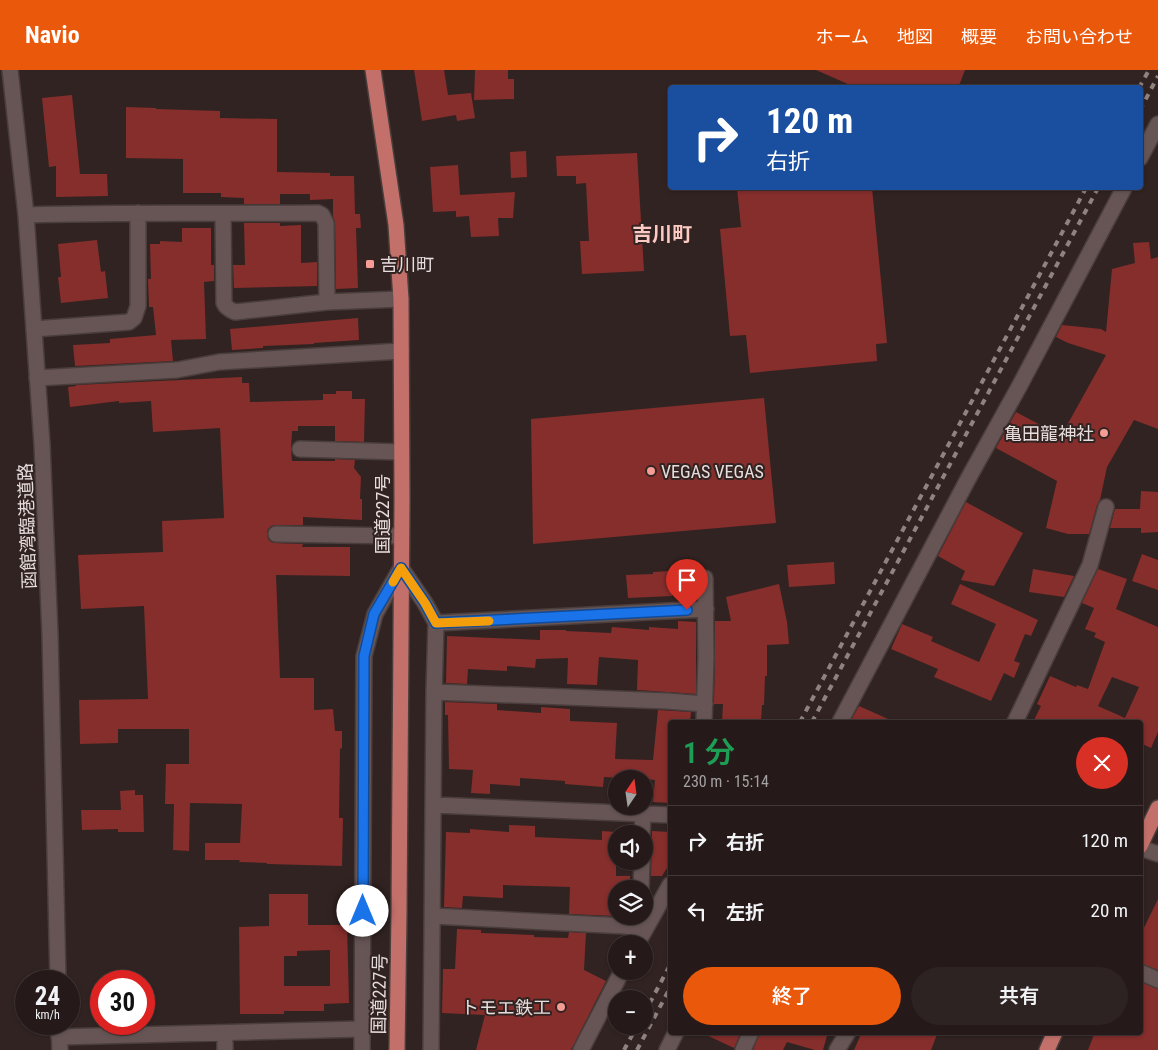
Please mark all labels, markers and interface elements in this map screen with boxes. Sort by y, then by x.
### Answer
text: Navio [25,21,80,49]
text: ホーム [816,26,869,47]
text: 地図 [897,26,933,47]
text: 概要 [961,26,997,47]
text: お問い合わせ [1025,26,1133,47]
text: 120 m [766,101,853,142]
icon: right [683,105,748,170]
text: 右折 [766,149,810,174]
district label: 吉川町 [632,222,692,246]
place label: 吉川町 [380,254,434,275]
marker: 吉川町 [364,258,376,270]
place label: 亀田龍神社 [1004,423,1094,444]
marker: 亀田龍神社 [1098,427,1110,439]
place label: VEGAS VEGAS [661,461,764,482]
street label: 函館湾臨港道路 [14,463,40,589]
marker: VEGAS VEGAS [645,465,657,477]
street label: 国道227号 [372,474,393,554]
pin [666,559,708,610]
icon: arrive [673,566,701,594]
text: 1 分 [683,735,735,770]
button: close [1076,737,1128,789]
north arrow [608,770,652,815]
map controls [608,770,653,1035]
text: 230 m · 15:14 [683,772,769,791]
button: sound [608,825,653,870]
icon: right [683,827,711,855]
text: 120 m [1081,829,1128,852]
text: 右折 [726,831,764,854]
button: layers [608,880,653,925]
position arrow [336,884,388,936]
icon: left [683,897,711,925]
text: 20 m [1091,899,1128,922]
text: 左折 [726,901,764,924]
button: + [608,935,653,980]
street label: 国道227号 [368,953,390,1035]
button: 終了 [683,967,901,1025]
button: 共有 [911,967,1128,1025]
speed limit sign: 30 [90,970,155,1035]
text: 24 [35,982,60,1011]
button: − [608,990,653,1035]
place label: トモエ鉄工 [461,997,551,1018]
marker: トモエ鉄工 [555,1001,567,1013]
text: km/h [35,1008,60,1022]

